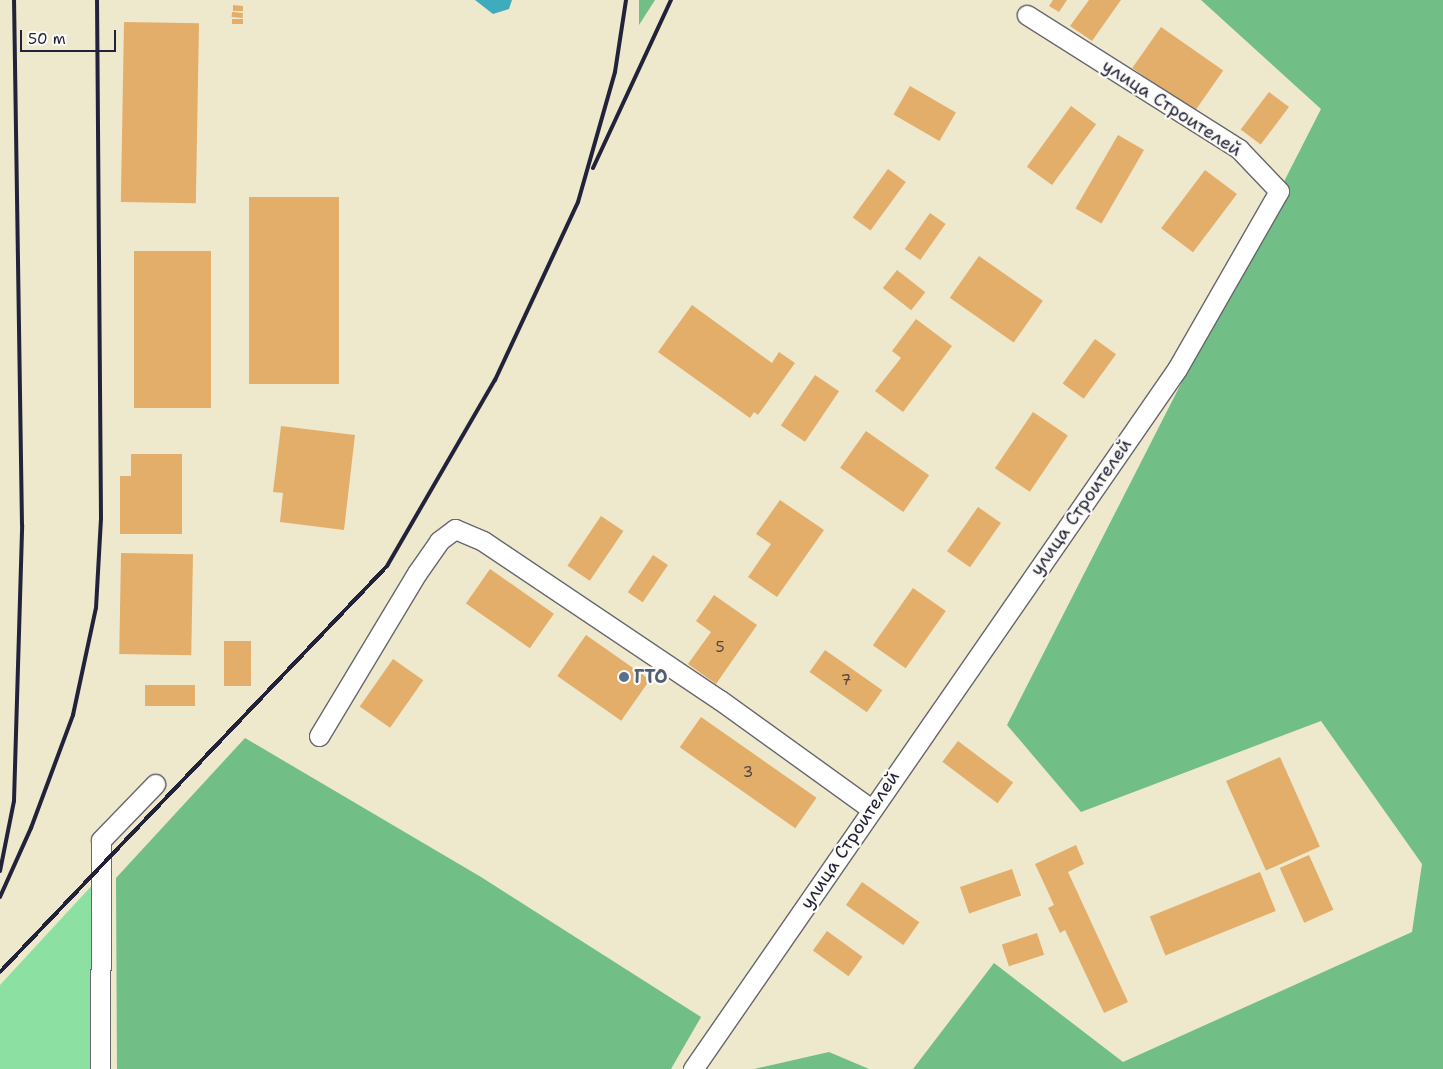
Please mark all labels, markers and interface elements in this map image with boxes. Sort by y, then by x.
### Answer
scale bar [22,20,119,52]
text: 50 m [28,29,66,49]
street label: улица Строителей [1098,55,1246,161]
street label: улица Строителей [1026,435,1136,579]
house number: 5 [715,639,725,657]
place label: ГТО [634,666,668,688]
marker: ГТО [618,671,630,683]
house number: 7 [841,672,851,690]
house number: 3 [743,764,753,782]
street label: улица Строителей [796,767,904,913]

